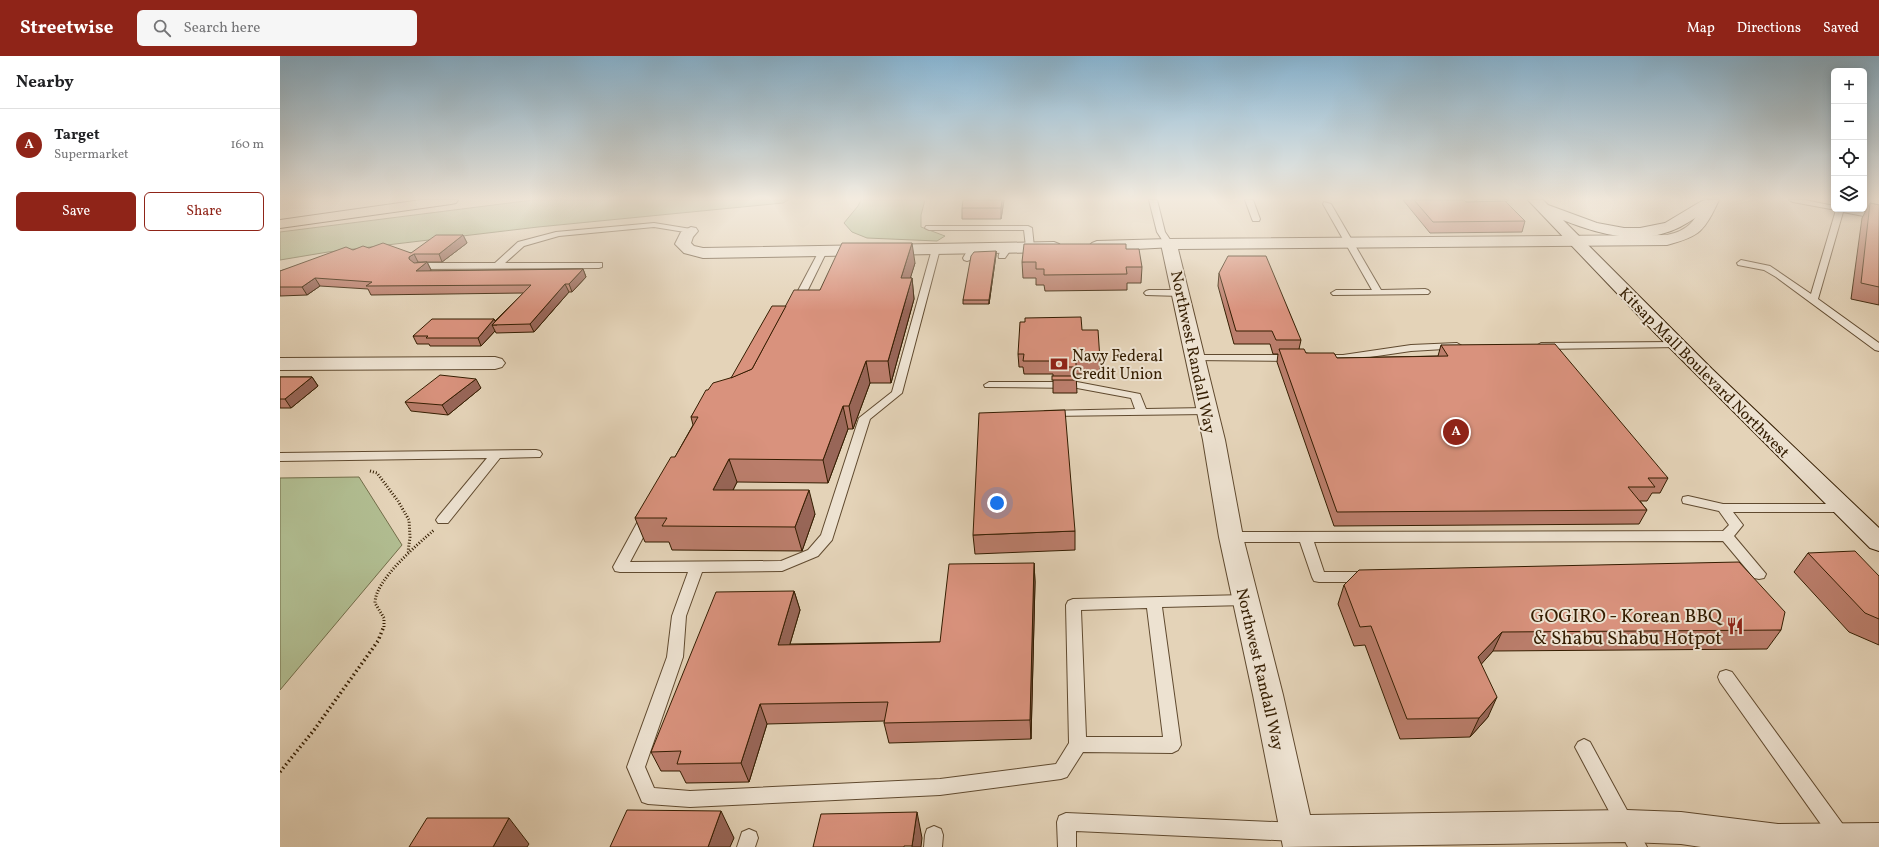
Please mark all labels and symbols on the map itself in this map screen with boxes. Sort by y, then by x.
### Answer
street label: Northwest Randall Way [1164,269,1220,436]
street label: Kitsap Mall Boulevard Northwest [1613,283,1794,464]
place label: Navy Federal Credit Union [1072,346,1163,386]
bank icon: Navy Federal Credit Union [1049,354,1069,374]
pin: A [1443,417,1469,447]
your location [987,493,1007,513]
street label: Northwest Randall Way [1230,586,1289,753]
place label: GOGIRO - Korean BBQ & Shabu Shabu Hotpot [1531,604,1723,652]
restaurant icon: GOGIRO - Korean BBQ & Shabu Shabu Hotpot [1725,616,1745,636]

